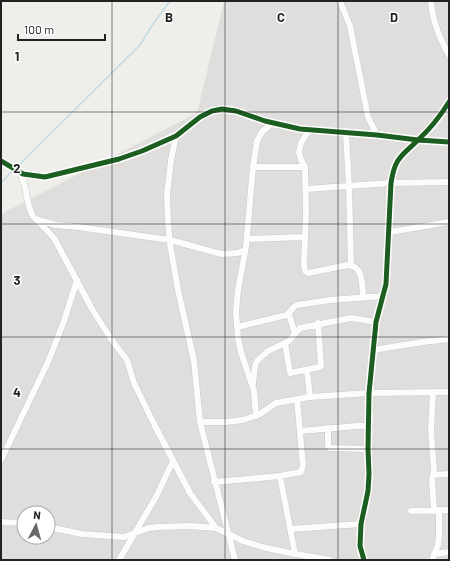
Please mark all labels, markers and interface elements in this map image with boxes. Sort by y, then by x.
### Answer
text: B [165,9,173,25]
text: C [277,9,285,25]
text: D [390,9,398,25]
scale bar [18,16,105,42]
text: 100 m [24,22,54,36]
text: 1 [15,48,19,64]
text: 2 [13,160,21,176]
text: 3 [13,272,21,288]
text: 4 [13,384,21,400]
north arrow [16,505,56,545]
text: N [33,508,41,521]

